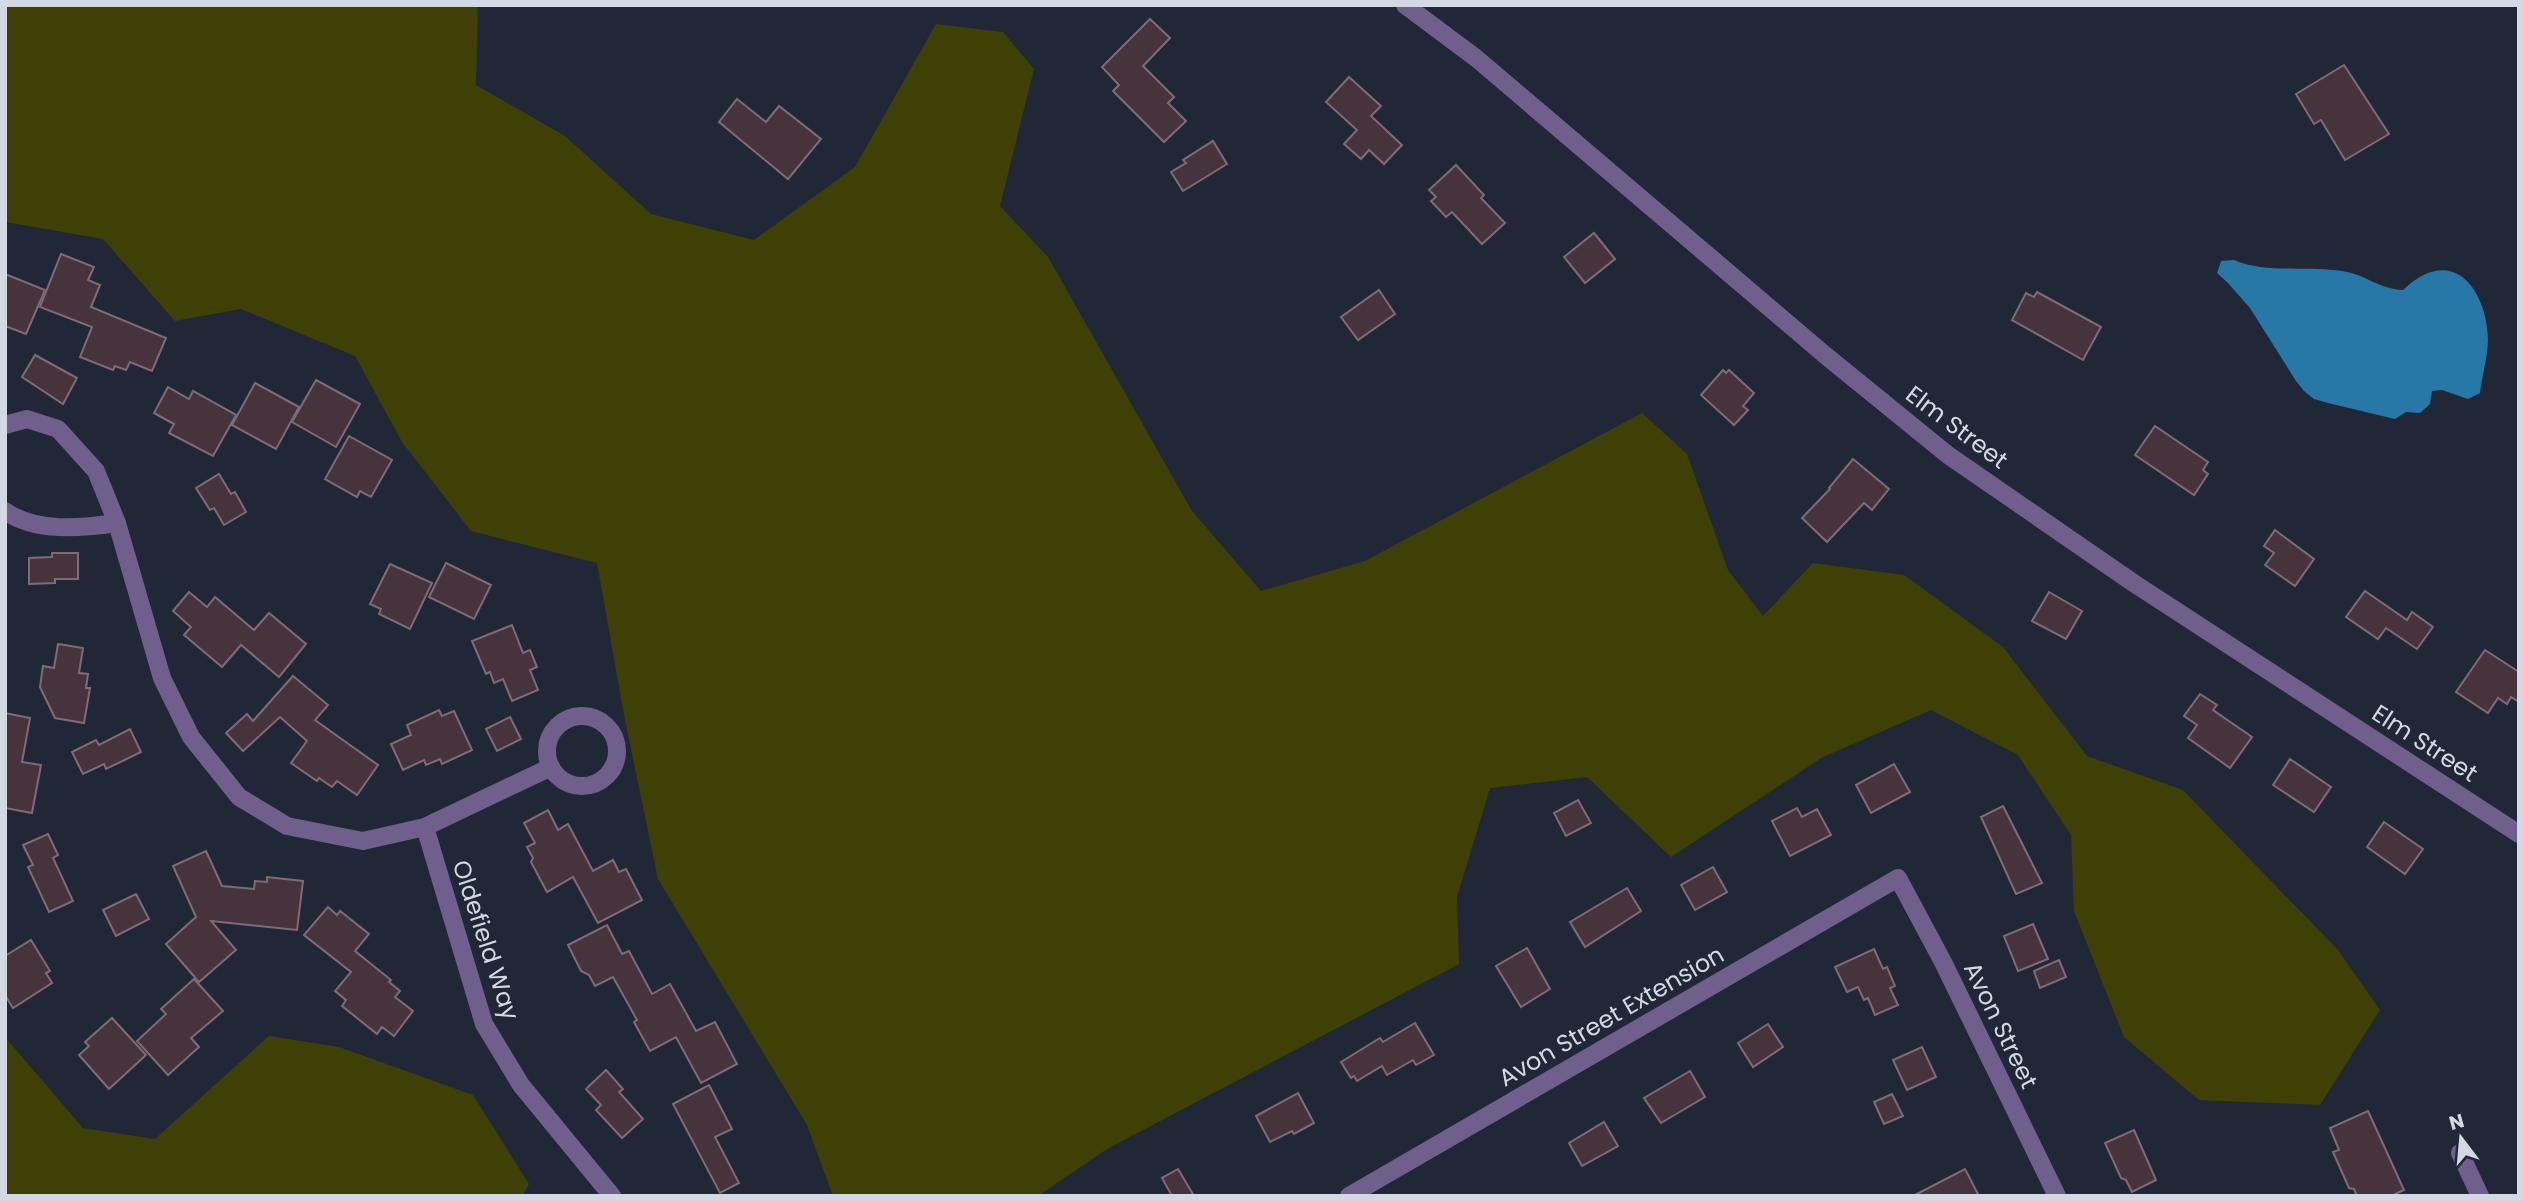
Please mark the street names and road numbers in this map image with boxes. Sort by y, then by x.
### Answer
street label: Elm Street [1899,378,2015,476]
street label: Elm Street [2366,697,2484,789]
street label: Oldefield Way [445,856,528,1025]
street label: Avon Street Extension [1492,938,1730,1094]
street label: Avon Street [1956,956,2046,1094]

